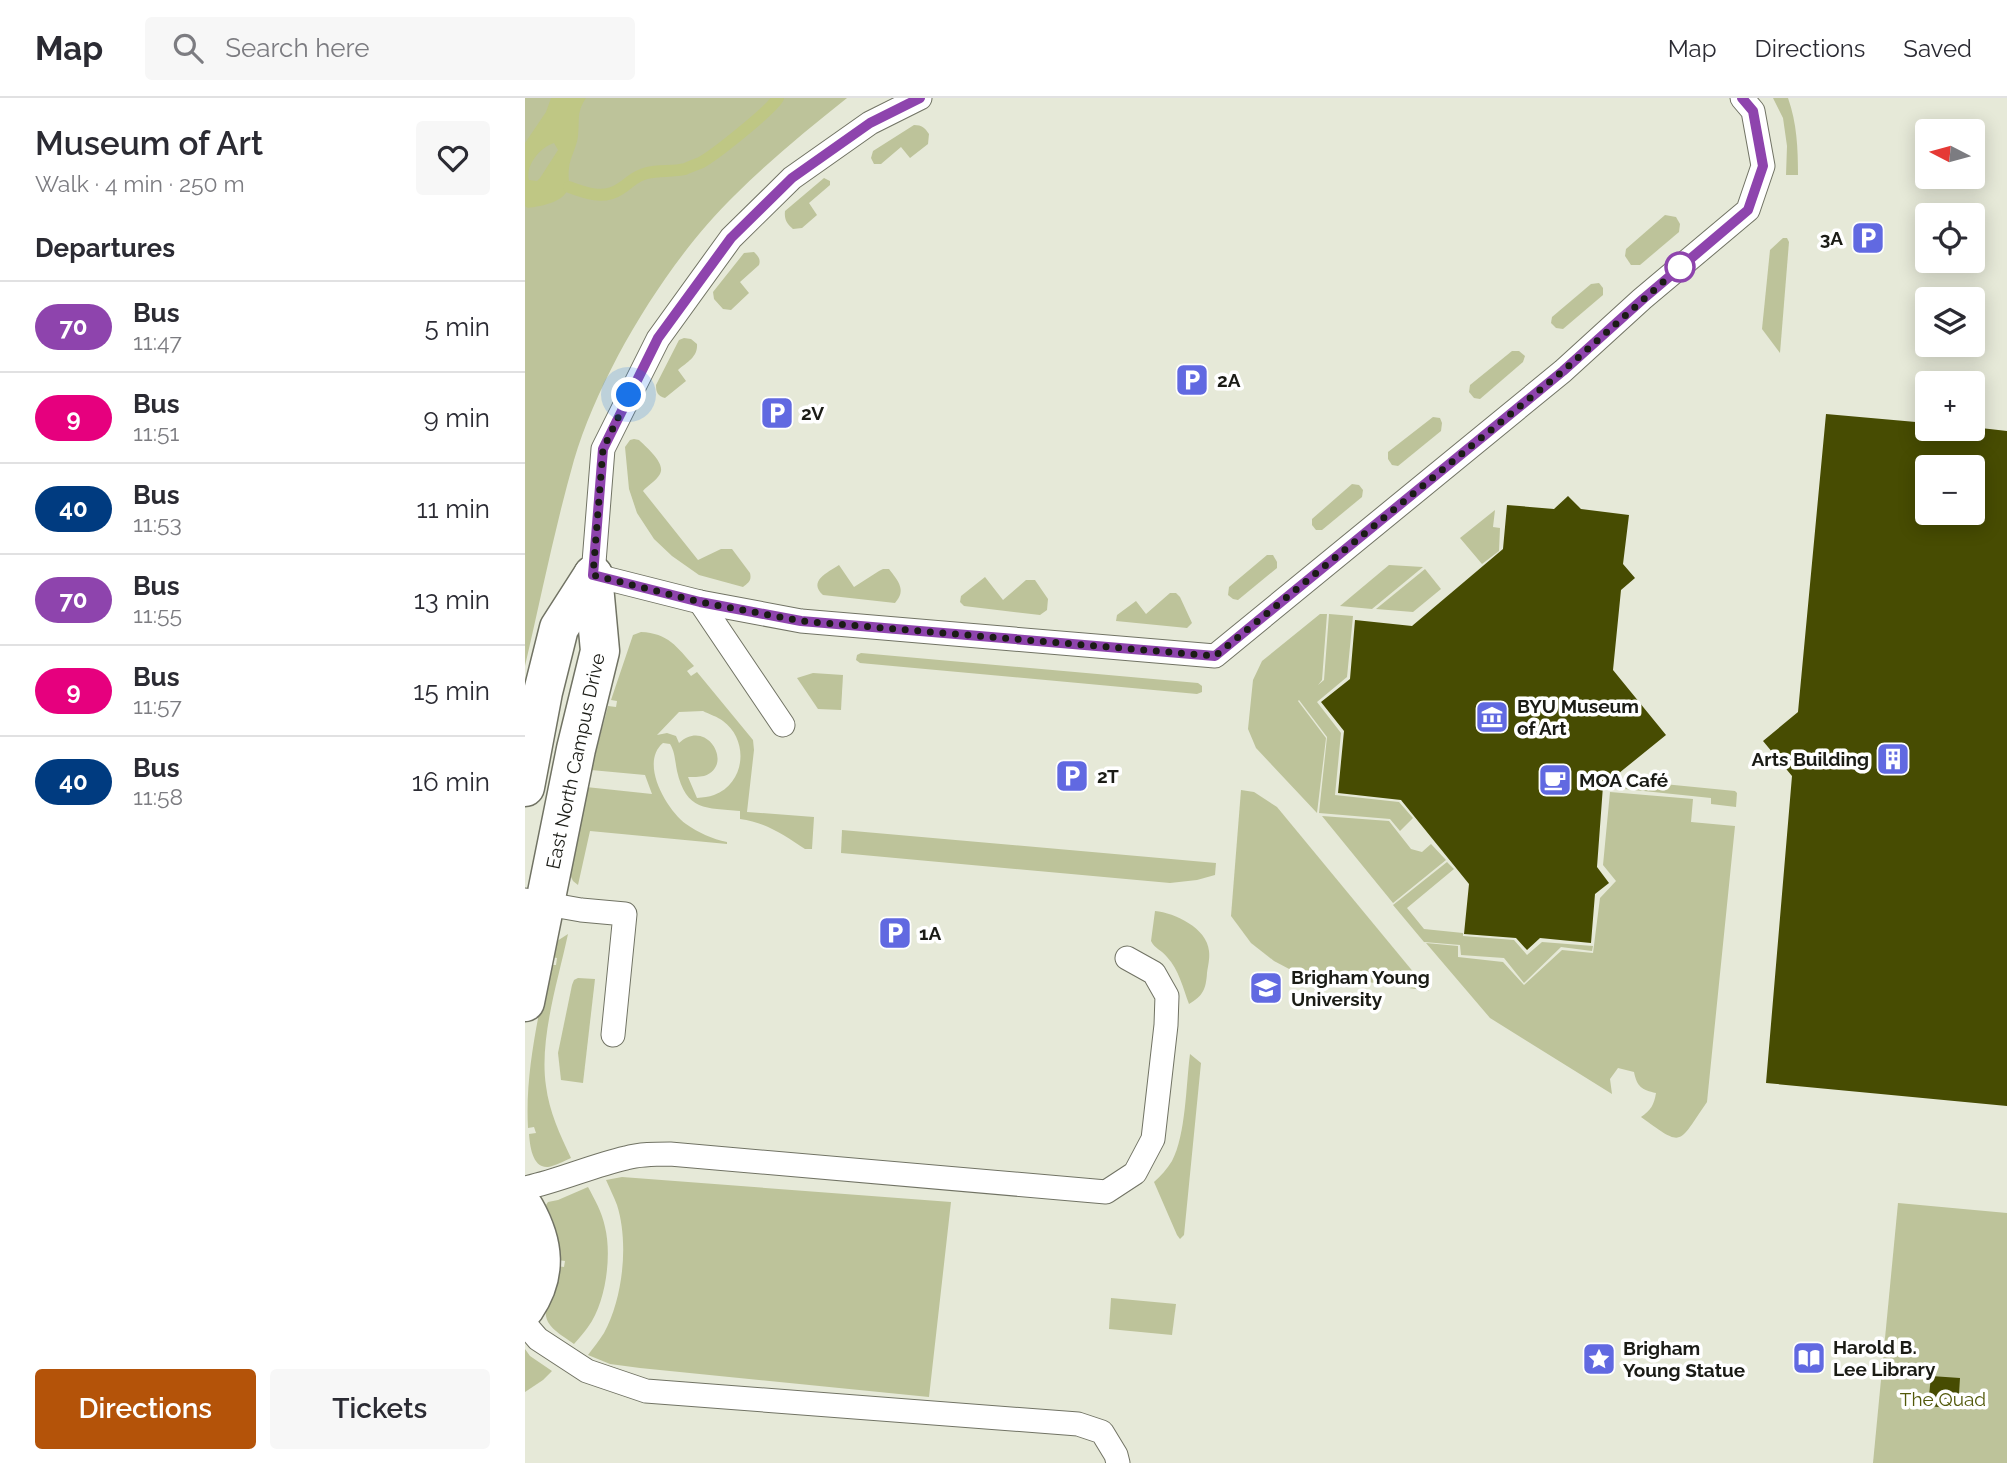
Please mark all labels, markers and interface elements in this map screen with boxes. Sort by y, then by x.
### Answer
search box [145,17,635,80]
text: Map [35,29,103,68]
icon: search [169,29,207,67]
text: Search here [225,33,370,63]
text: Map [1668,34,1717,63]
text: Directions [1755,34,1865,63]
text: Saved [1903,34,1972,63]
north arrow [1915,119,1985,189]
map controls [1915,119,1985,525]
button: heart [416,121,490,195]
text: Museum of Art [35,124,263,163]
text: Walk · 4 min · 250 m [35,170,245,197]
button: locate [1915,203,1985,273]
parking icon: 3A [1849,219,1887,257]
place label: 3A [1820,227,1843,249]
text: Departures [35,233,175,263]
unlabelled marker [1665,252,1695,282]
button: layers [1915,287,1985,357]
text: Bus [133,298,180,328]
text: 70 [59,312,88,341]
text: 5 min [424,312,490,342]
text: 11:47 [133,328,182,355]
parking icon: 2A [1173,361,1211,399]
place label: 2A [1217,369,1241,391]
button: + [1915,371,1985,441]
your location [611,377,646,412]
text: Bus [133,389,180,419]
parking icon: 2V [758,394,796,432]
place label: 2V [801,402,824,424]
text: 9 [66,403,81,432]
text: 9 min [423,403,490,433]
text: 11:51 [133,419,179,446]
button: − [1915,455,1985,525]
text: Bus [133,480,180,510]
text: 40 [59,494,88,523]
text: 11 min [416,494,490,524]
text: 11:53 [133,510,182,537]
text: Bus [133,571,180,601]
text: 70 [59,585,88,614]
text: 13 min [414,585,490,615]
text: 11:55 [133,601,182,628]
street label: East North Campus Drive [541,651,609,871]
text: Bus [133,662,180,692]
text: 9 [66,676,81,705]
text: 15 min [413,676,490,706]
text: 11:57 [133,692,182,719]
place label: BYU Museum of Art [1517,695,1639,739]
museum icon: BYU Museum of Art [1473,698,1511,736]
building icon: Arts Building [1874,740,1912,778]
place label: Arts Building [1752,748,1869,770]
text: Bus [133,753,180,783]
parking icon: 2T [1053,757,1091,795]
cafe icon: MOA Café [1536,761,1574,799]
place label: 2T [1097,765,1119,787]
text: 40 [59,767,88,796]
text: 16 min [412,767,490,797]
place label: MOA Café [1579,769,1668,791]
text: 11:58 [133,783,183,810]
parking icon: 1A [876,914,914,952]
place label: 1A [919,922,941,944]
place label: Brigham Young University [1291,966,1430,1010]
school or university icon: Brigham Young University [1247,969,1285,1007]
place label: Harold B. Lee Library [1833,1336,1936,1380]
place label: Brigham Young Statue [1623,1337,1745,1381]
library icon: Harold B. Lee Library [1790,1339,1828,1377]
place icon: Brigham Young Statue [1580,1340,1618,1378]
button: Directions [35,1369,256,1449]
button: Tickets [270,1369,490,1449]
park label: The Quad [1900,1388,1986,1410]

